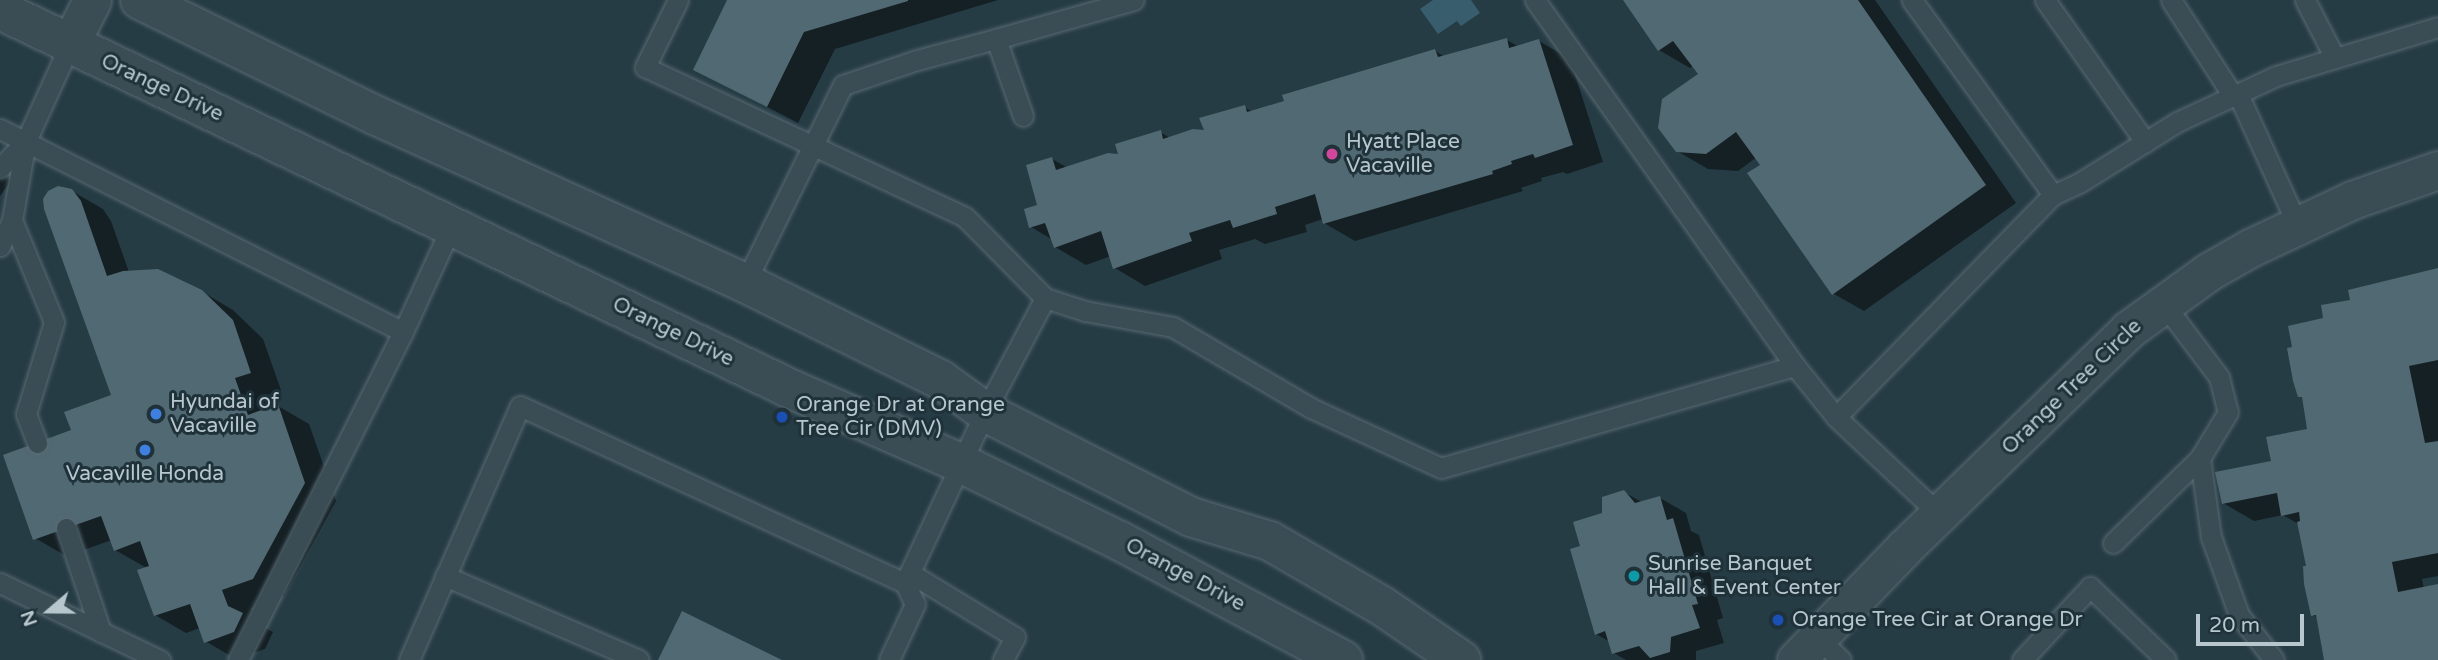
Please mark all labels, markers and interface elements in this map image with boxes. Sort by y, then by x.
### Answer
street label: Orange Drive [97,49,227,127]
place label: Hyatt Place Vacaville [1346,129,1460,179]
marker: Hyatt Place Vacaville [1324,146,1340,162]
street label: Orange Drive [608,292,738,372]
street label: Orange Tree Circle [1997,314,2147,460]
place label: Hyundai of Vacaville [170,389,279,439]
place label: Orange Dr at Orange Tree Cir (DMV) [796,392,1005,442]
marker: Hyundai of Vacaville [148,406,164,422]
marker: Orange Dr at Orange Tree Cir (DMV) [774,409,790,425]
marker: Vacaville Honda [137,442,153,458]
place label: Vacaville Honda [66,461,224,487]
street label: Orange Drive [1121,533,1249,617]
place label: Sunrise Banquet Hall & Event Center [1648,551,1841,601]
marker: Sunrise Banquet Hall & Event Center [1626,568,1642,584]
north arrow [14,576,84,646]
scale bar [2200,600,2308,644]
text: N [16,607,42,629]
place label: Orange Tree Cir at Orange Dr [1792,607,2083,633]
marker: Orange Tree Cir at Orange Dr [1770,612,1786,628]
text: 20 m [2209,613,2260,638]

